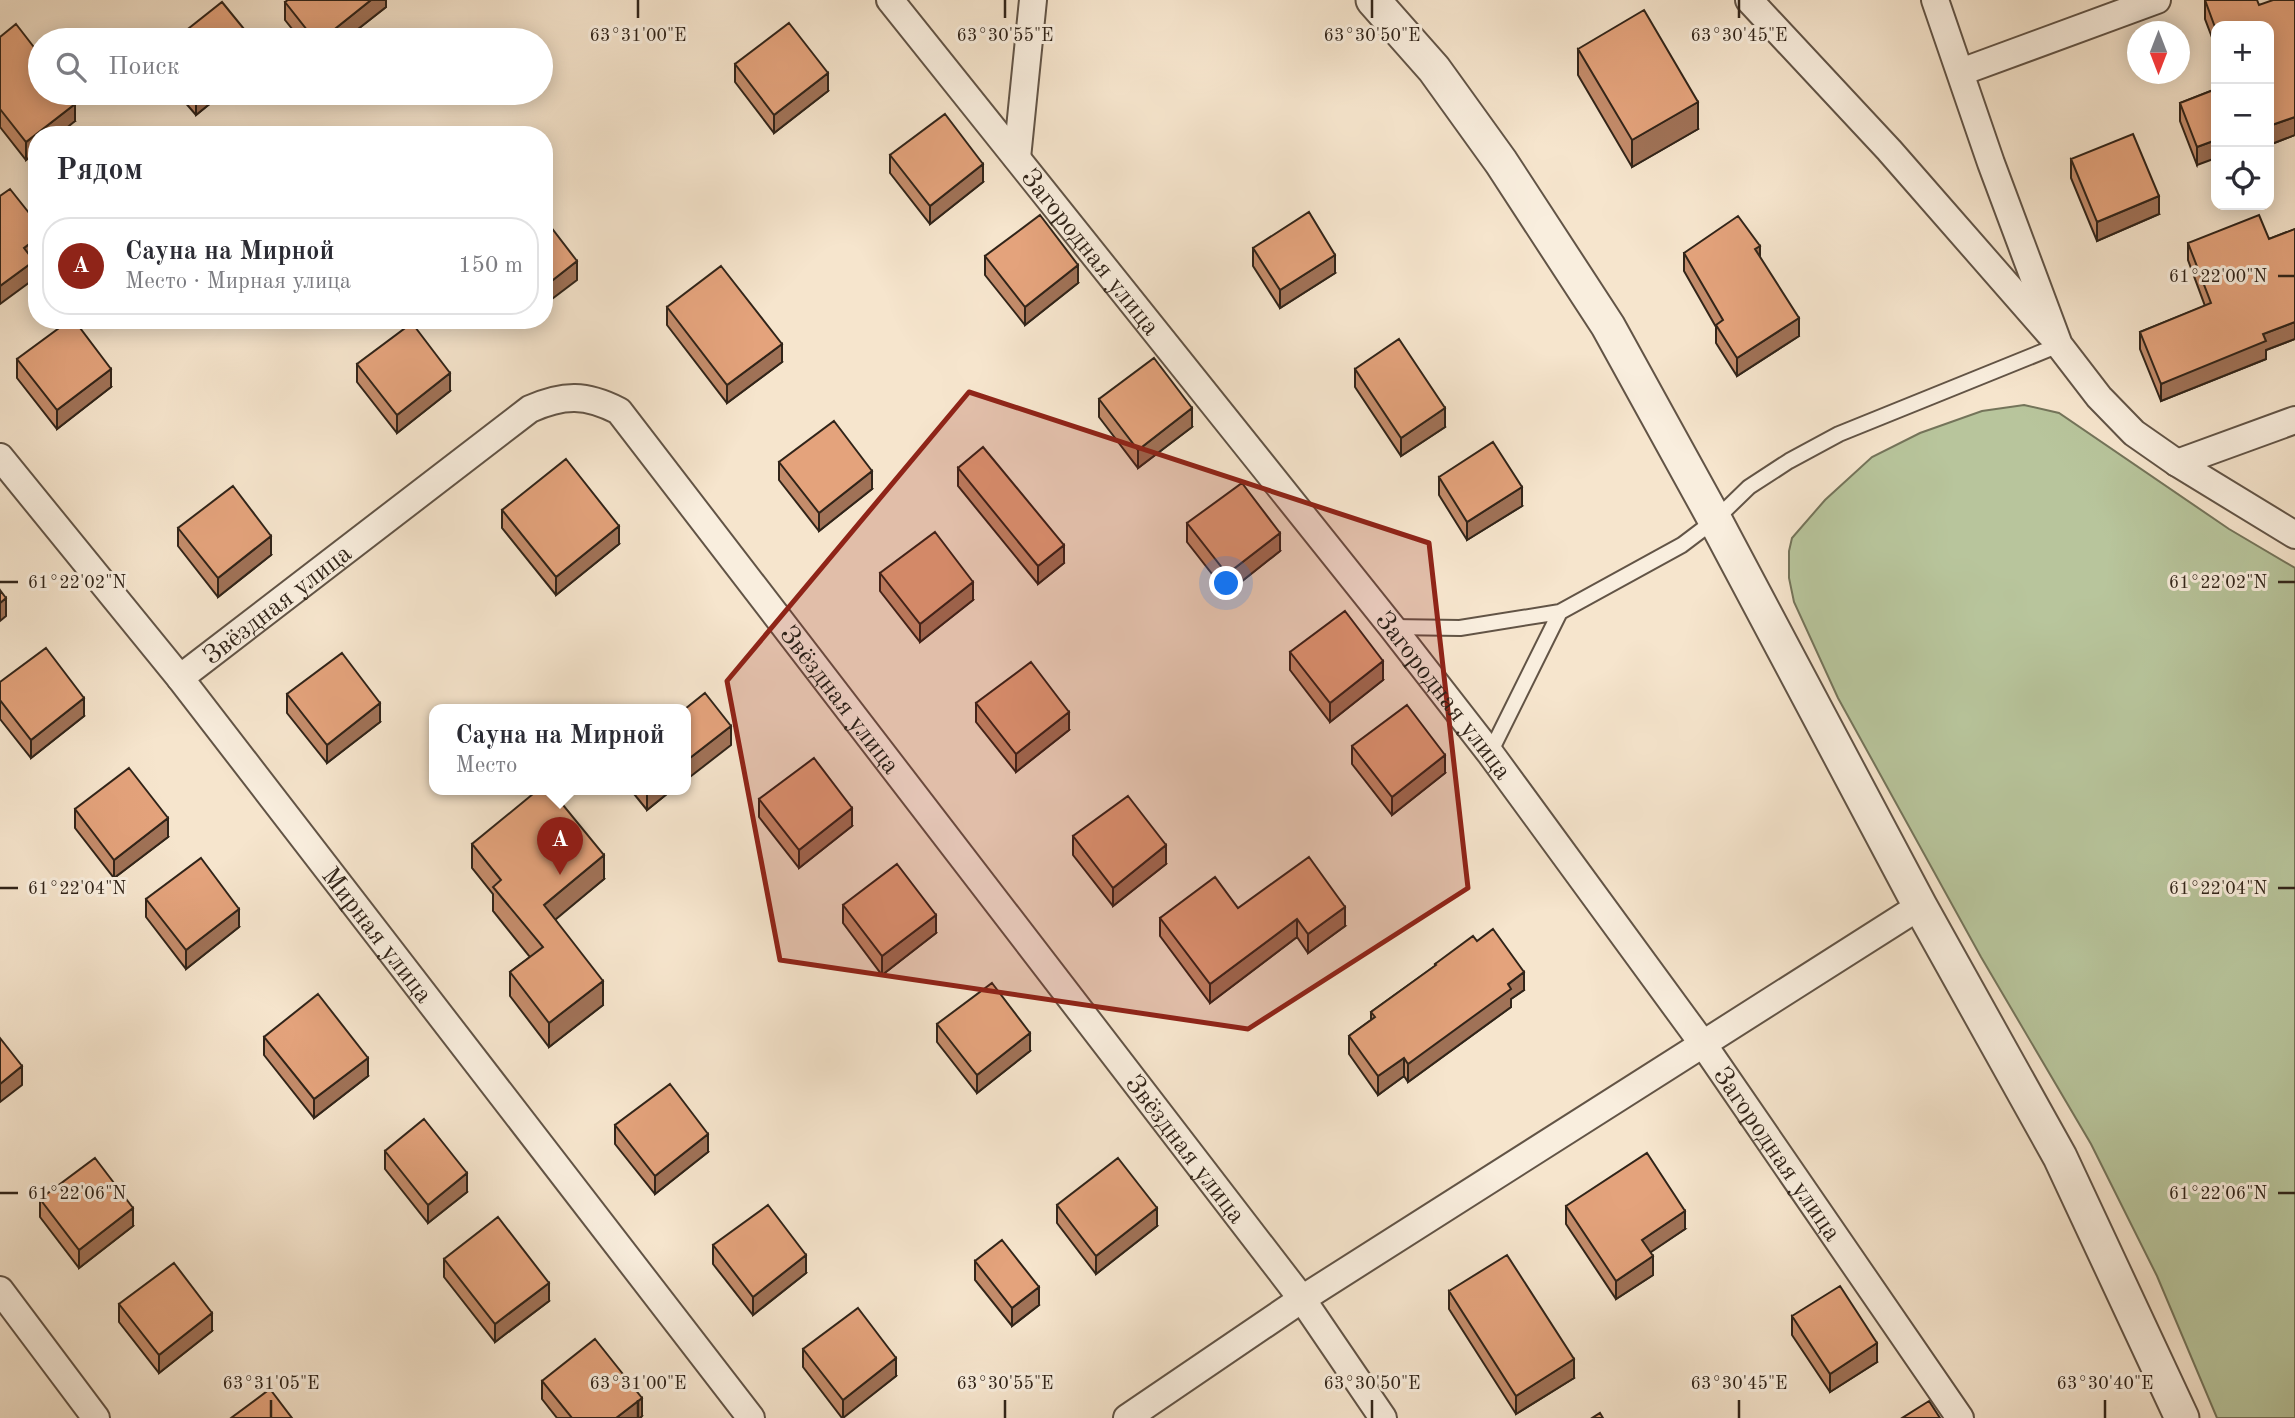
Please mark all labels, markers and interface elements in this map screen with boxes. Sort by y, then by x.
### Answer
north arrow [2127,21,2190,84]
map controls [2211,21,2274,210]
button: + [2211,21,2274,84]
text: 63°31'00"E [590,27,686,45]
text: 63°30'55"E [957,27,1053,45]
text: 63°30'50"E [1324,27,1420,45]
text: 63°30'45"E [1691,27,1787,45]
search box [28,28,553,105]
icon: search [52,48,90,86]
text: Поиск [108,54,180,80]
button: − [2211,84,2274,147]
button: locate [2211,147,2274,210]
text: Рядом [56,156,143,186]
street label: Загородная улица [1016,165,1164,341]
text: Сауна на Мирной [125,239,334,265]
text: A [72,254,90,277]
text: 150 m [458,254,523,277]
text: 61°22'00"N [2169,268,2267,286]
text: Место · Мирная улица [125,270,351,293]
street label: Звёздная улица [199,540,357,670]
your location [1209,566,1243,600]
text: 61°22'02"N [28,574,126,592]
text: 61°22'02"N [2169,574,2267,592]
street label: Загородная улица [1370,607,1516,785]
street label: Звёздная улица [774,621,904,780]
popup [429,704,691,795]
text: Сауна на Мирной [455,723,665,749]
text: Место [455,754,518,777]
pin: A [537,817,583,875]
street label: Мирная улица [316,863,437,1009]
text: 61°22'04"N [28,880,126,898]
text: 61°22'04"N [2169,880,2267,898]
street label: Загородная улица [1708,1063,1845,1246]
street label: Звёздная улица [1120,1071,1250,1229]
text: 61°22'06"N [28,1185,126,1203]
text: 61°22'06"N [2169,1185,2267,1203]
text: 63°31'05"E [223,1375,319,1393]
text: 63°31'00"E [590,1375,686,1393]
text: 63°30'55"E [957,1375,1053,1393]
text: 63°30'50"E [1324,1375,1420,1393]
text: 63°30'45"E [1691,1375,1787,1393]
text: 63°30'40"E [2057,1375,2153,1393]

